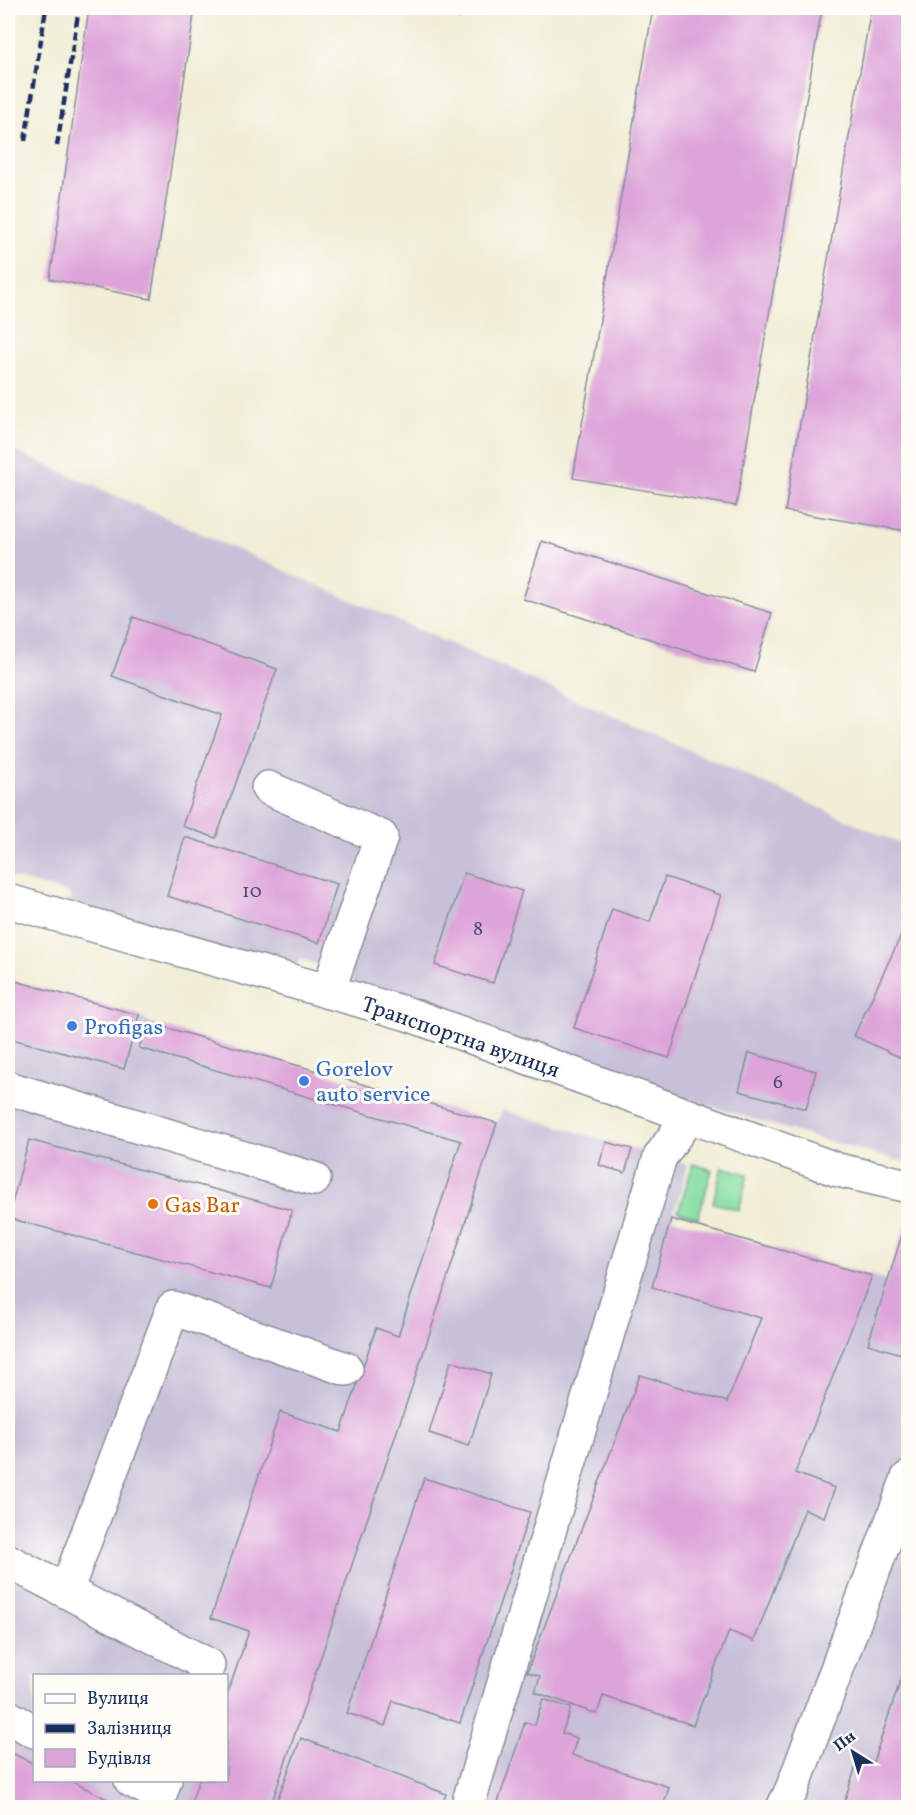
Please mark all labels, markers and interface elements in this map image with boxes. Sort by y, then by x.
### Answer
house number: 10 [242,878,262,906]
house number: 8 [473,916,483,944]
street label: Транспортна вулиця [357,990,563,1087]
place label: Profigas [84,1013,163,1044]
marker: Profigas [65,1019,79,1033]
place label: Gorelov auto service [316,1055,431,1111]
house number: 6 [773,1069,783,1097]
marker: Gorelov auto service [297,1074,311,1088]
place label: Gas Bar [165,1191,240,1222]
marker: Gas Bar [146,1197,160,1211]
legend [33,1674,228,1782]
text: Вулиця [87,1687,149,1712]
text: Залізниця [87,1717,172,1742]
north arrow [823,1722,883,1782]
text: Пн [829,1726,861,1757]
text: Будівля [87,1747,151,1772]

